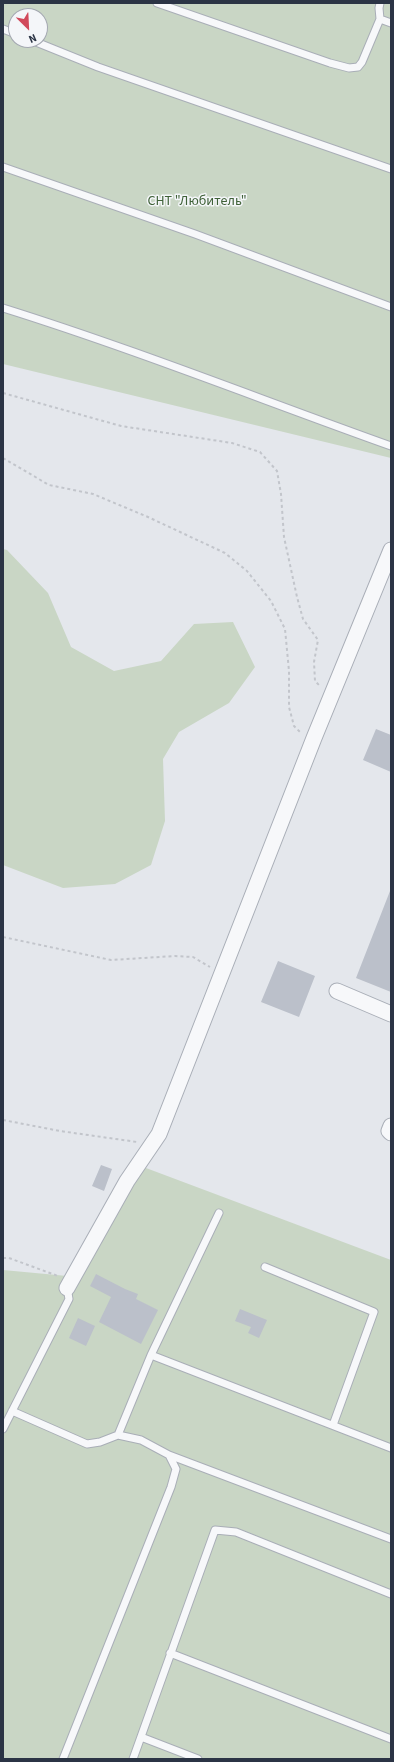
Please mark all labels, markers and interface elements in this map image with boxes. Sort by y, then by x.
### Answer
north arrow [8,8,48,48]
text: N [26,30,39,47]
park label: СНТ "Любитель" [147,194,247,210]

